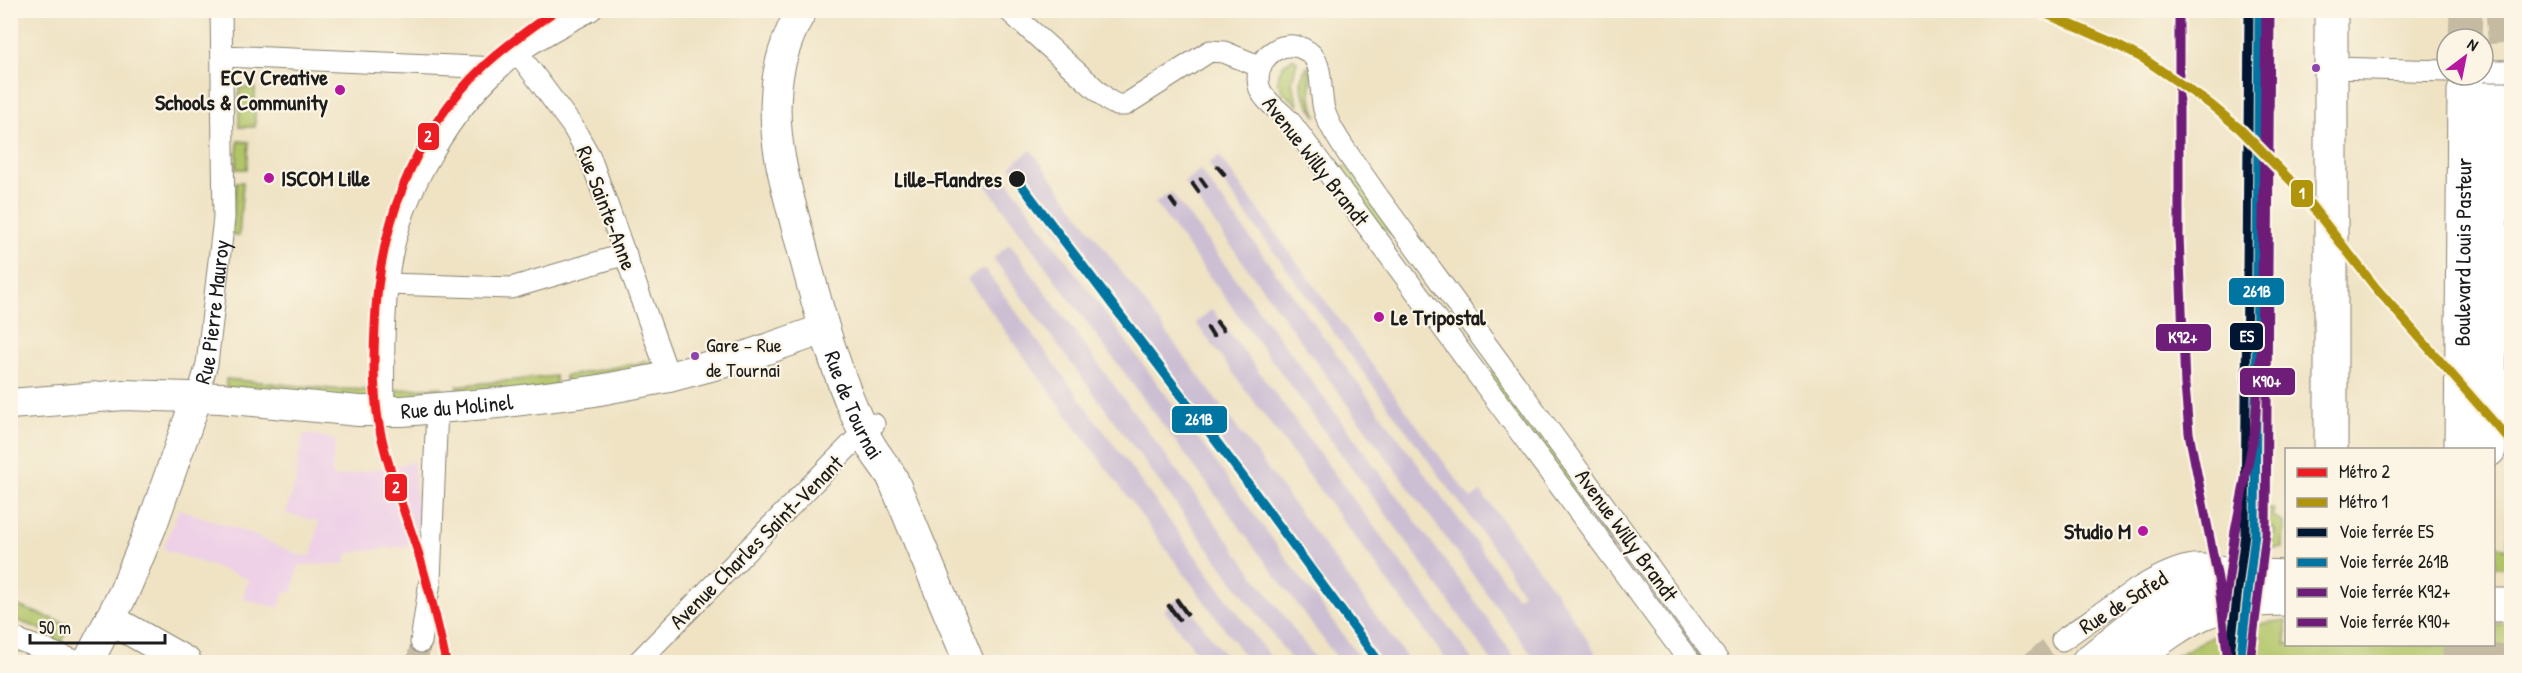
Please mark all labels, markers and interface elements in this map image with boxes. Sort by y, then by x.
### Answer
north arrow [2435,27,2495,87]
text: N [2464,33,2483,56]
place label: ECV Creative Schools & Community [155,62,329,118]
unlabelled marker [2310,62,2322,74]
marker: ECV Creative Schools & Community [333,83,347,97]
street label: Avenue Willy Brandt [1256,90,1377,233]
line badge: 2 [417,122,440,151]
text: 2 [424,125,432,147]
street label: Rue Sainte-Anne [570,142,645,275]
street label: Boulevard Louis Pasteur [2447,157,2478,347]
place label: ISCOM Lille [281,163,370,193]
place label: Lille-Flandres [895,164,1003,194]
marker: Lille-Flandres [1007,169,1027,189]
marker: ISCOM Lille [262,171,276,185]
line badge: 1 [2290,179,2314,208]
text: 1 [2299,182,2305,204]
street label: Rue Pierre Mauroy [187,238,236,387]
line badge: 261B [2228,277,2285,306]
text: 261B [2243,280,2271,302]
place label: Le Tripostal [1391,302,1487,333]
marker: Le Tripostal [1372,310,1386,324]
line badge: ES [2229,322,2264,351]
line badge: K92+ [2155,323,2212,352]
text: ES [2240,325,2255,347]
text: K92+ [2168,326,2198,348]
place label: Gare – Rue de Tournai [706,331,782,383]
street label: Rue de Tournai [818,347,890,465]
marker: Gare – Rue de Tournai [689,350,701,362]
line badge: K90+ [2239,367,2296,396]
text: K90+ [2252,370,2282,392]
street label: Rue du Molinel [400,386,515,426]
line badge: 261B [1171,405,1228,434]
text: 261B [1185,408,1213,430]
street label: Avenue Charles Saint-Venant [662,448,850,636]
legend [2285,448,2495,646]
text: Métro 2 [2339,459,2390,484]
street label: Avenue Willy Brandt [1569,462,1686,608]
line badge: 2 [384,473,408,502]
text: 2 [392,476,400,498]
text: Métro 1 [2339,489,2388,514]
place label: Studio M [2064,516,2131,546]
text: Voie ferrée ES [2339,519,2434,544]
marker: Studio M [2136,524,2150,538]
text: Voie ferrée 261B [2339,549,2449,574]
street label: Rue de Safed [2073,563,2173,641]
text: Voie ferrée K92+ [2339,579,2451,604]
scale bar [30,607,165,645]
text: Voie ferrée K90+ [2339,609,2450,634]
text: 50 m [39,615,71,640]

